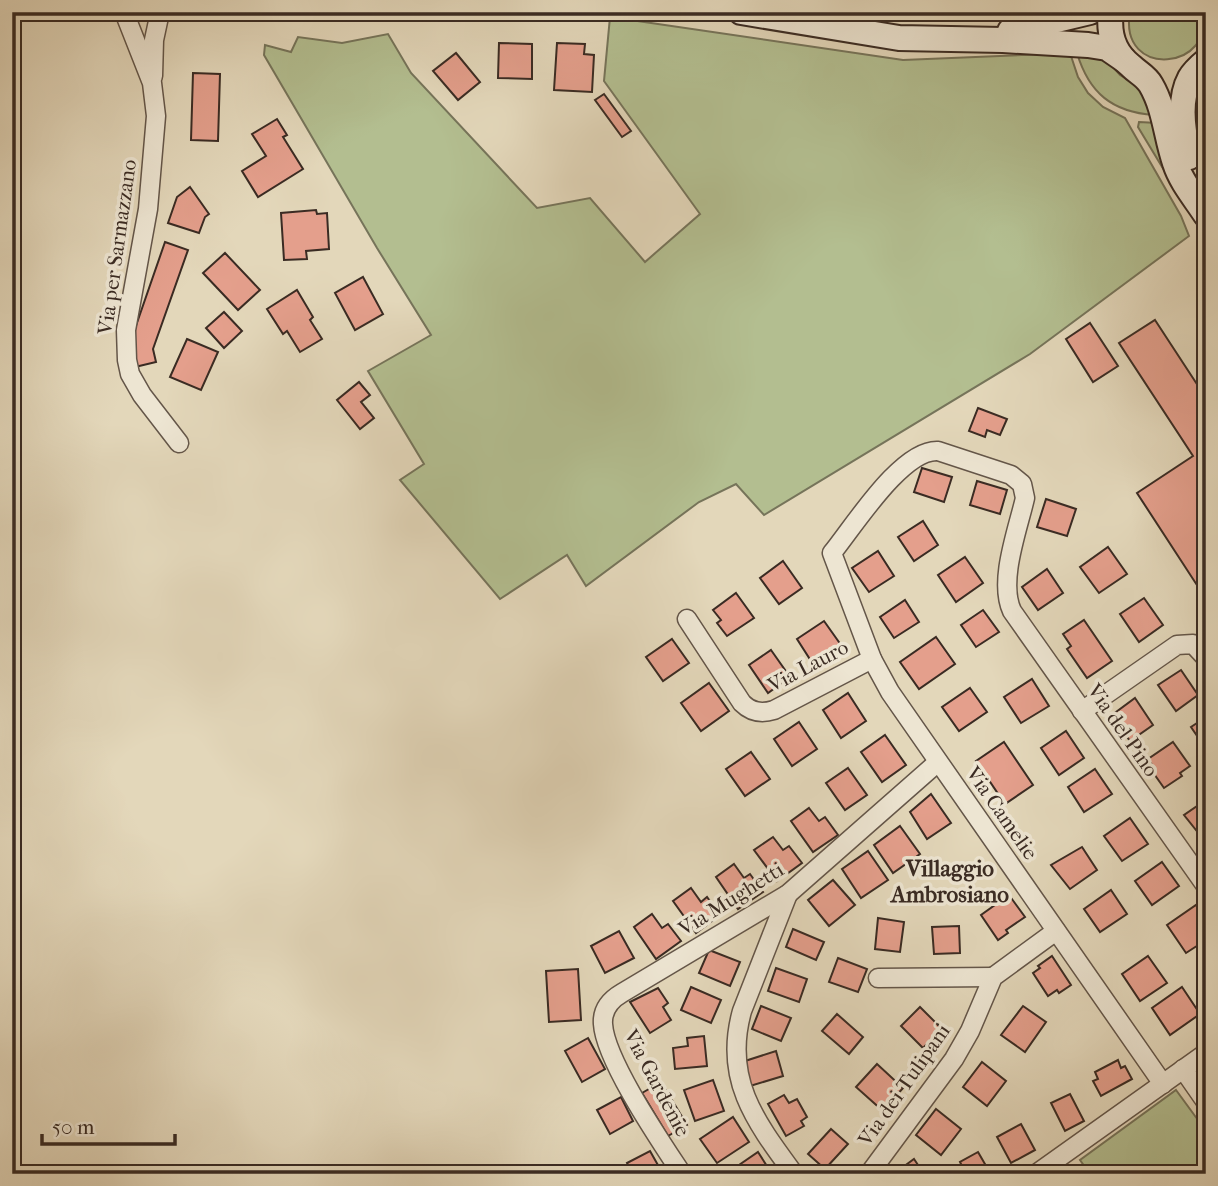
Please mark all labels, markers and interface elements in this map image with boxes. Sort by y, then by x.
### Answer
street label: Via per Sarmazzano [93,158,141,337]
street label: Via Lauro [763,635,852,698]
street label: Via del Pino [1082,678,1164,781]
street label: Via Camelie [961,761,1043,864]
district label: Villaggio Ambrosiano [889,855,1009,908]
street label: Via Mughetti [673,857,788,941]
street label: Via dei Tulipani [852,1019,955,1152]
street label: Via Gardenie [618,1024,695,1141]
scale bar [42,1102,175,1146]
text: 50 m [52,1115,95,1139]

